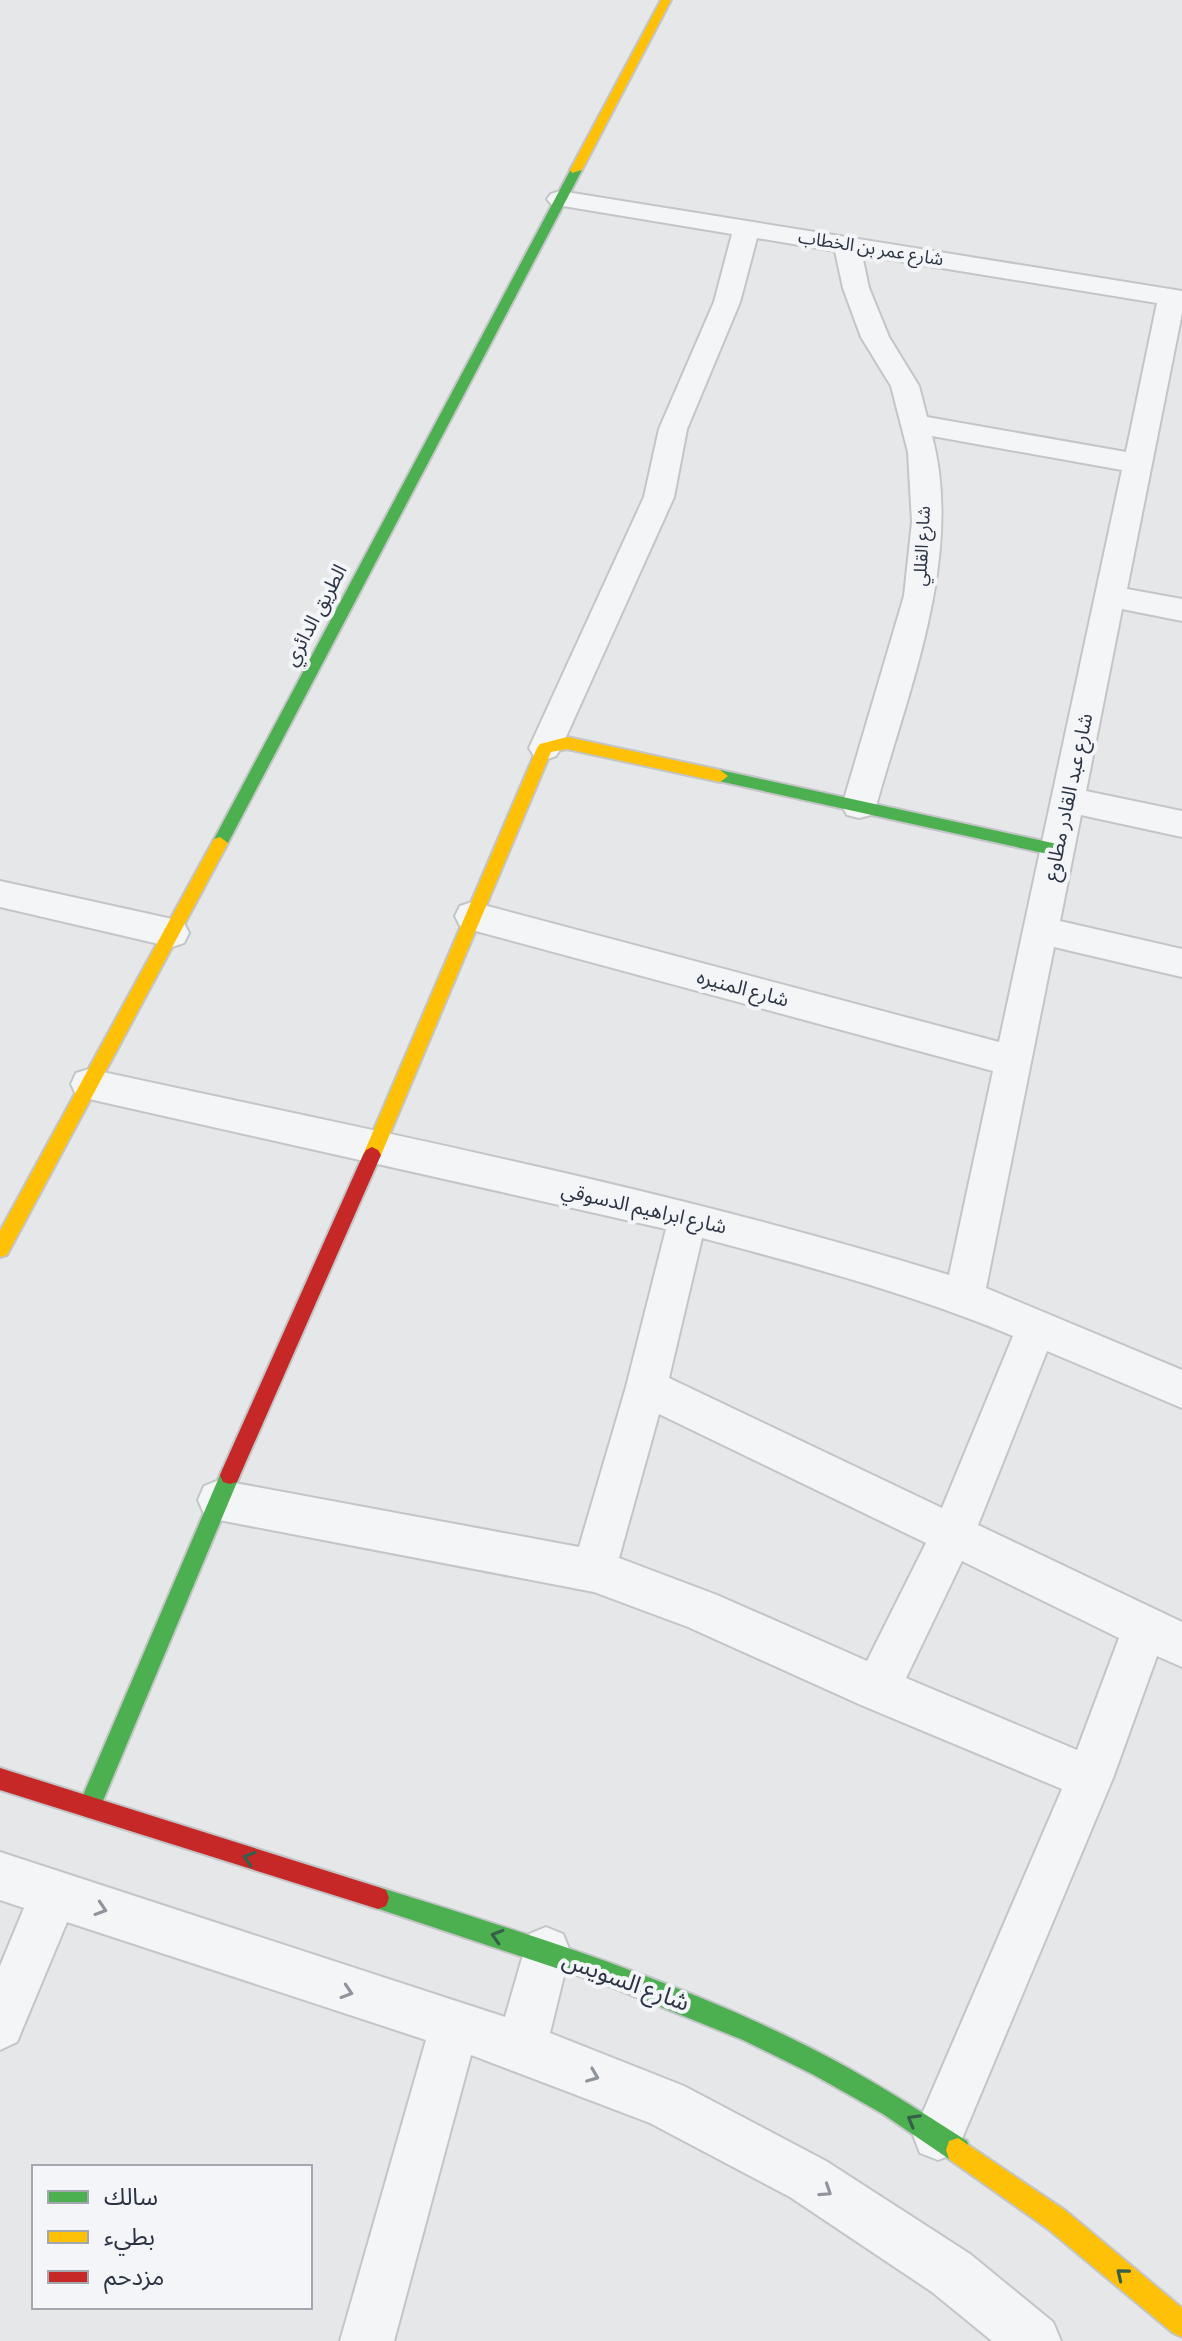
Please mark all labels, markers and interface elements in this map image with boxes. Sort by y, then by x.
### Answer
street label: شارع عمر بن الخطاب [796,224,946,273]
street label: شارع القللي [907,505,938,587]
street label: الطريق الدائري [276,559,355,672]
street label: شارع عبد القادر مطاوع [1037,711,1100,884]
street label: شارع المنيره [694,962,792,1015]
street label: شارع ابراهيم الدسوقي [558,1175,729,1242]
one-way arrow [243,1851,257,1867]
one-way arrow [93,1900,107,1916]
one-way arrow [491,1929,505,1945]
street label: شارع السويس [558,1941,695,2020]
one-way arrow [340,1982,354,1998]
one-way arrow [585,2066,599,2082]
one-way arrow [907,2114,922,2130]
legend [32,2165,312,2309]
text: سالك [104,2179,158,2212]
one-way arrow [817,2181,831,2196]
text: بطيء [104,2219,155,2256]
text: مزدحم [104,2259,164,2294]
one-way arrow [1117,2269,1131,2284]

